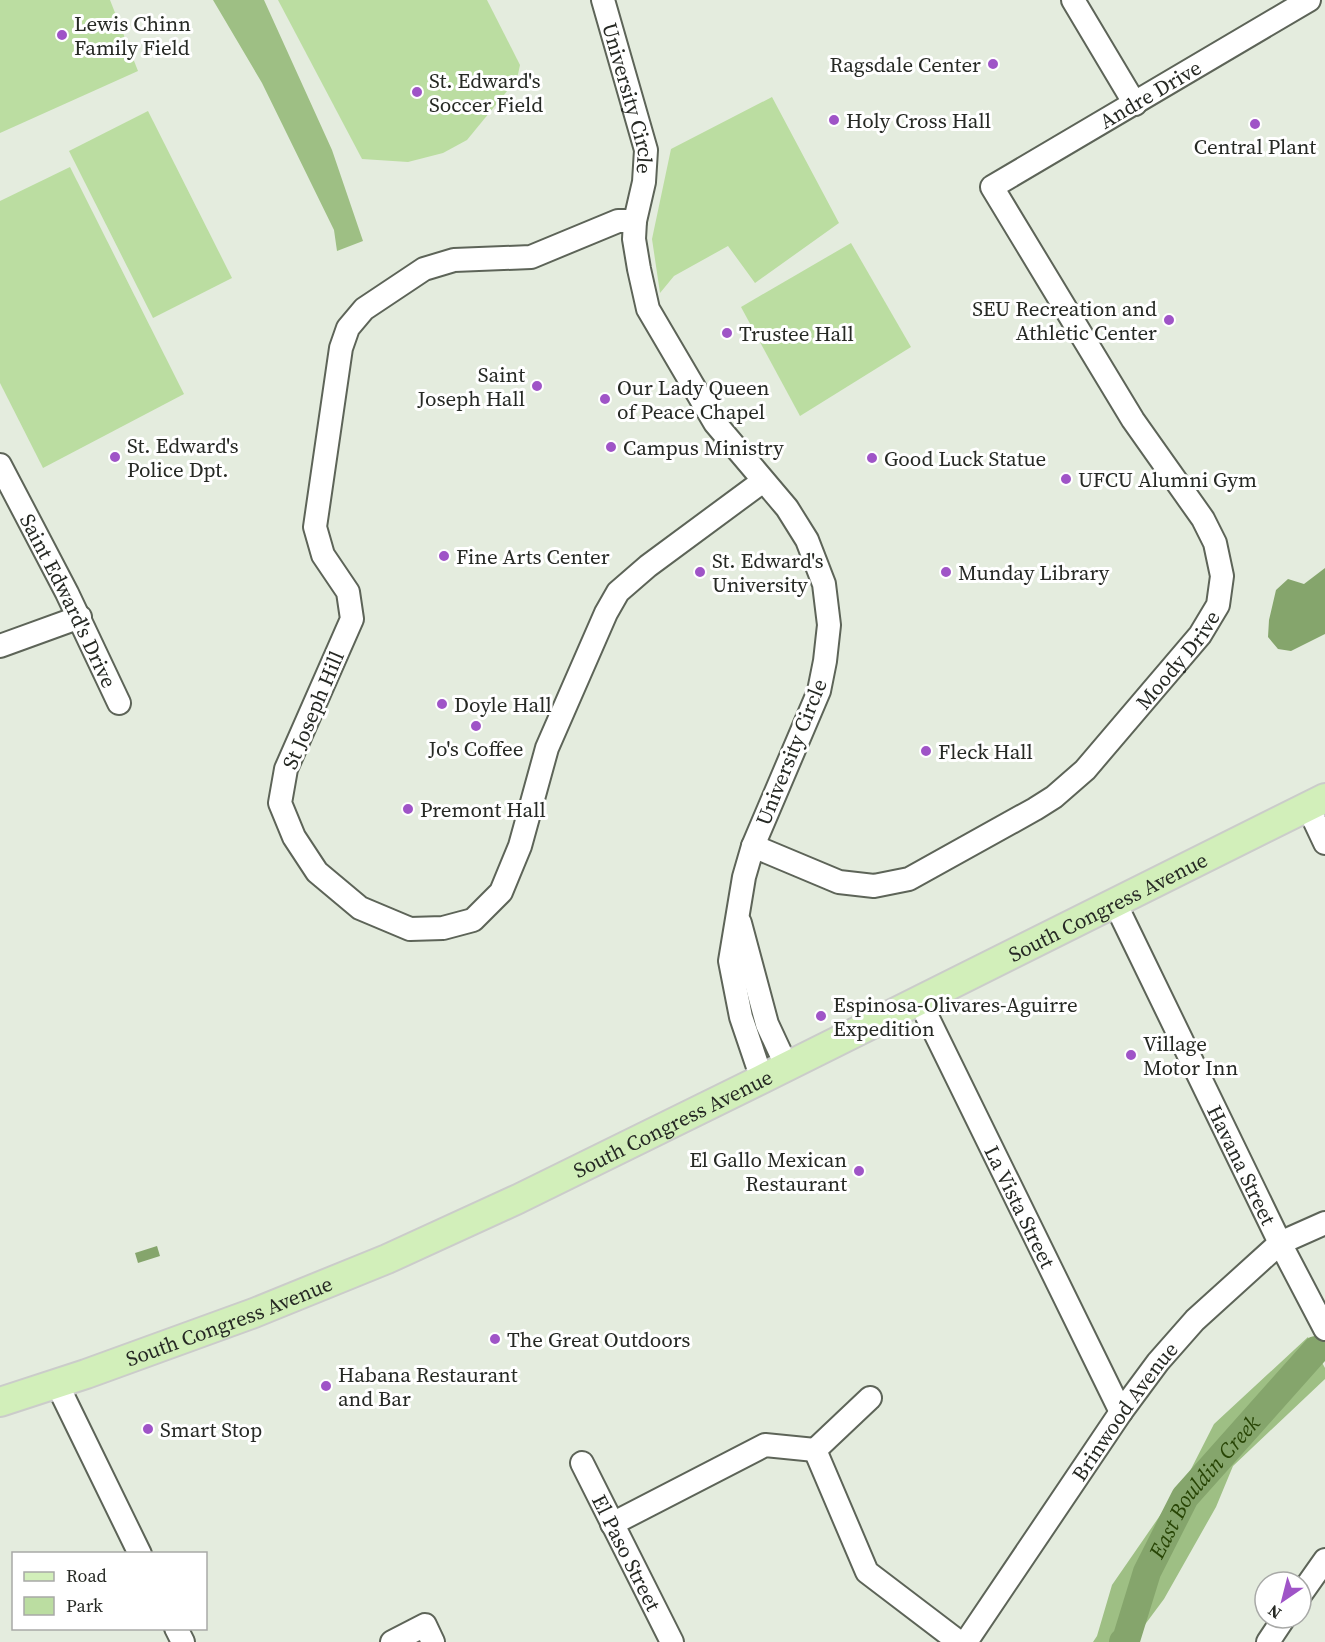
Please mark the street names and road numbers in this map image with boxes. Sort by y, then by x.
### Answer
street label: University Circle [596,19,661,175]
street label: Andre Drive [1094,52,1206,135]
street label: Saint Edward's Drive [13,508,124,692]
street label: Moody Drive [1129,605,1226,715]
street label: St Joseph Hill [275,646,351,774]
street label: University Circle [748,674,834,830]
street label: South Congress Avenue [1003,845,1212,968]
street label: South Congress Avenue [568,1062,777,1184]
street label: Havana Street [1201,1100,1284,1230]
street label: La Vista Street [978,1140,1063,1273]
street label: South Congress Avenue [122,1268,337,1373]
street label: Brinwood Avenue [1064,1335,1184,1486]
street label: El Paso Street [585,1489,668,1616]

